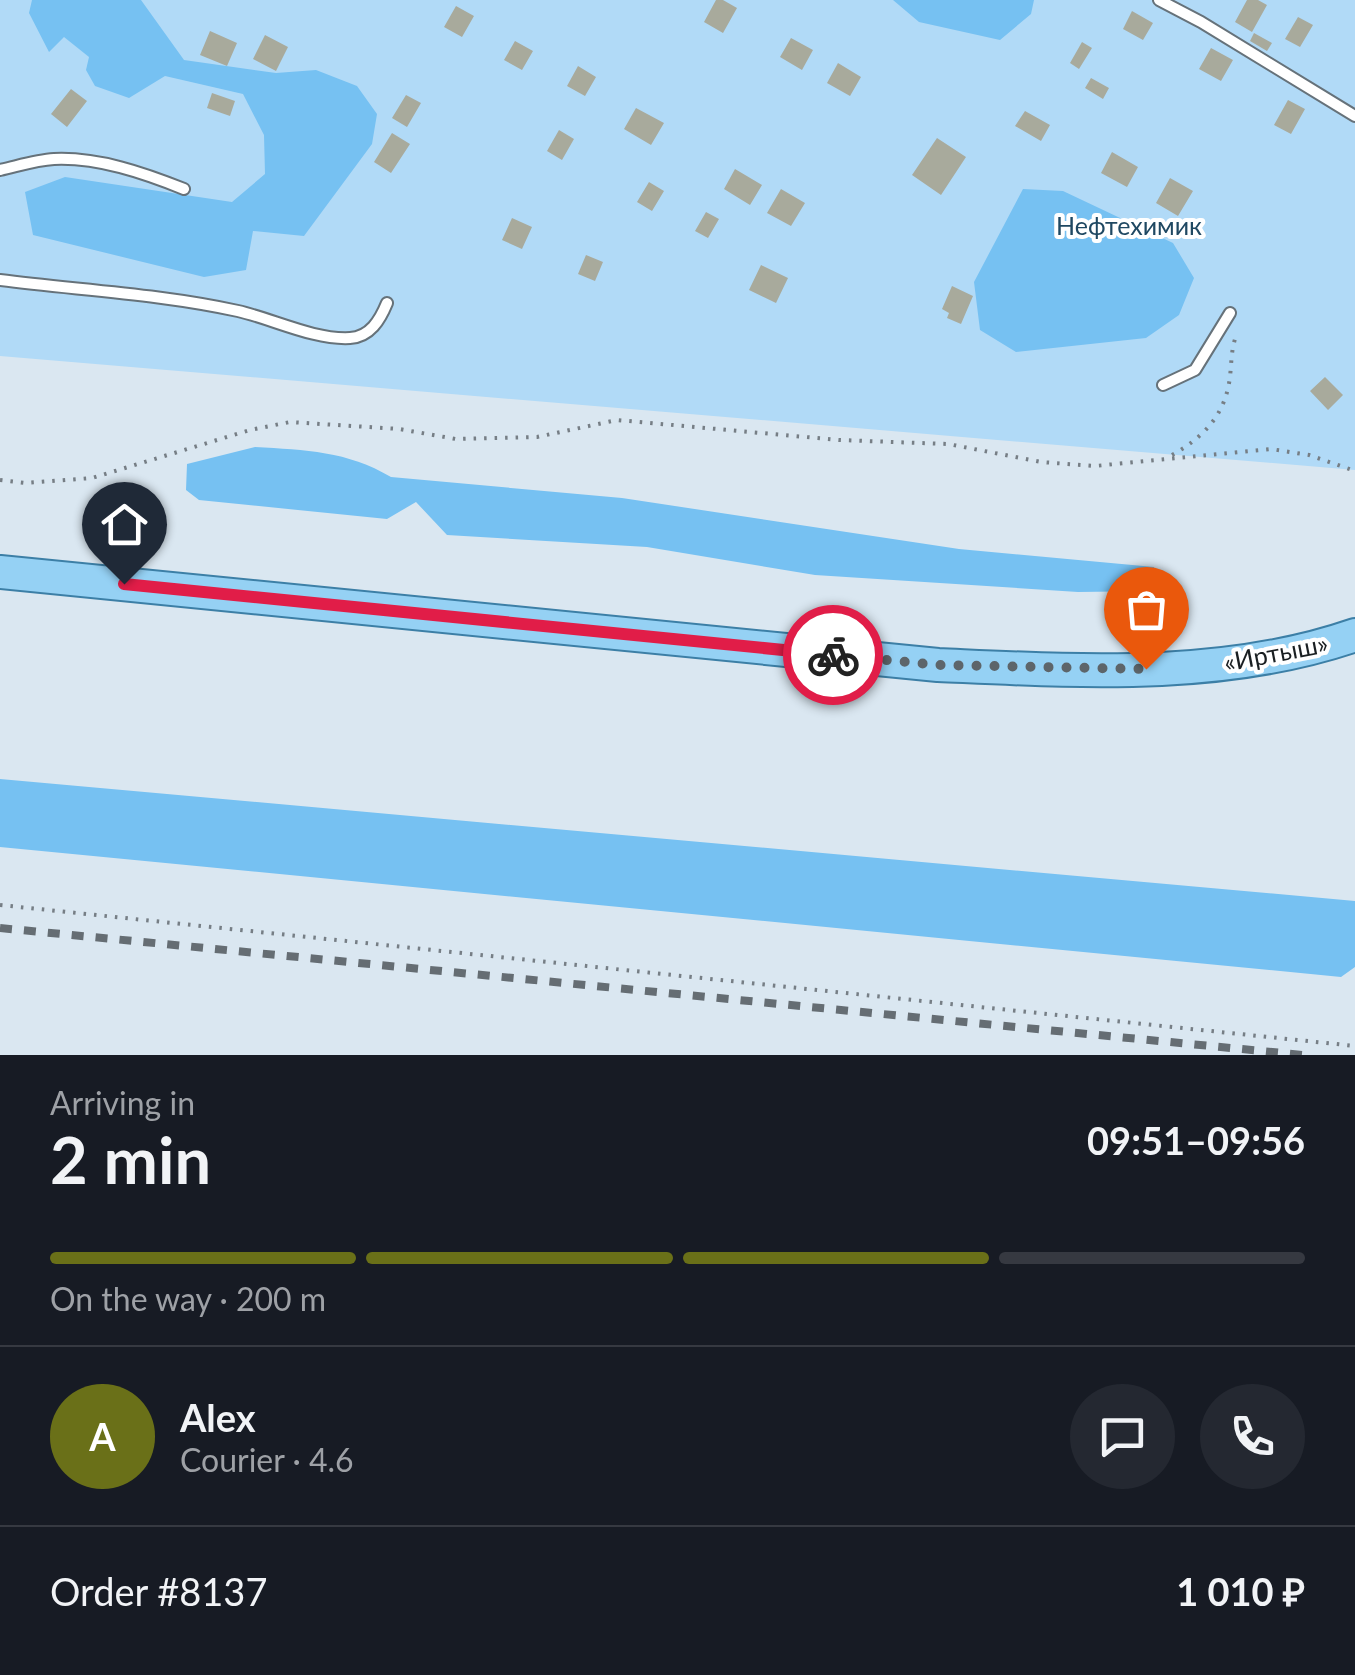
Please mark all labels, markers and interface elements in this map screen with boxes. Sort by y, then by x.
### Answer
park label: Нефтехимик [1056,210,1202,240]
pin [82,482,167,585]
icon: home [97,497,152,552]
pin [1104,567,1189,670]
icon: bag [1119,582,1174,637]
courier [783,605,883,705]
street label: «Иртыш» [1221,627,1330,677]
icon: bike [806,628,861,683]
text: Arriving in [50,1083,195,1122]
text: 09:51–09:56 [1087,1117,1305,1163]
text: 2 min [50,1120,211,1198]
text: On the way · 200 m [50,1279,326,1318]
button: chat [1070,1384,1175,1489]
button: phone [1200,1384,1305,1489]
text: Alex [180,1394,256,1440]
text: A [89,1413,116,1459]
text: Courier · 4.6 [180,1440,354,1479]
text: Order #8137 [50,1568,267,1614]
text: 1 010 ₽ [1176,1568,1305,1614]

